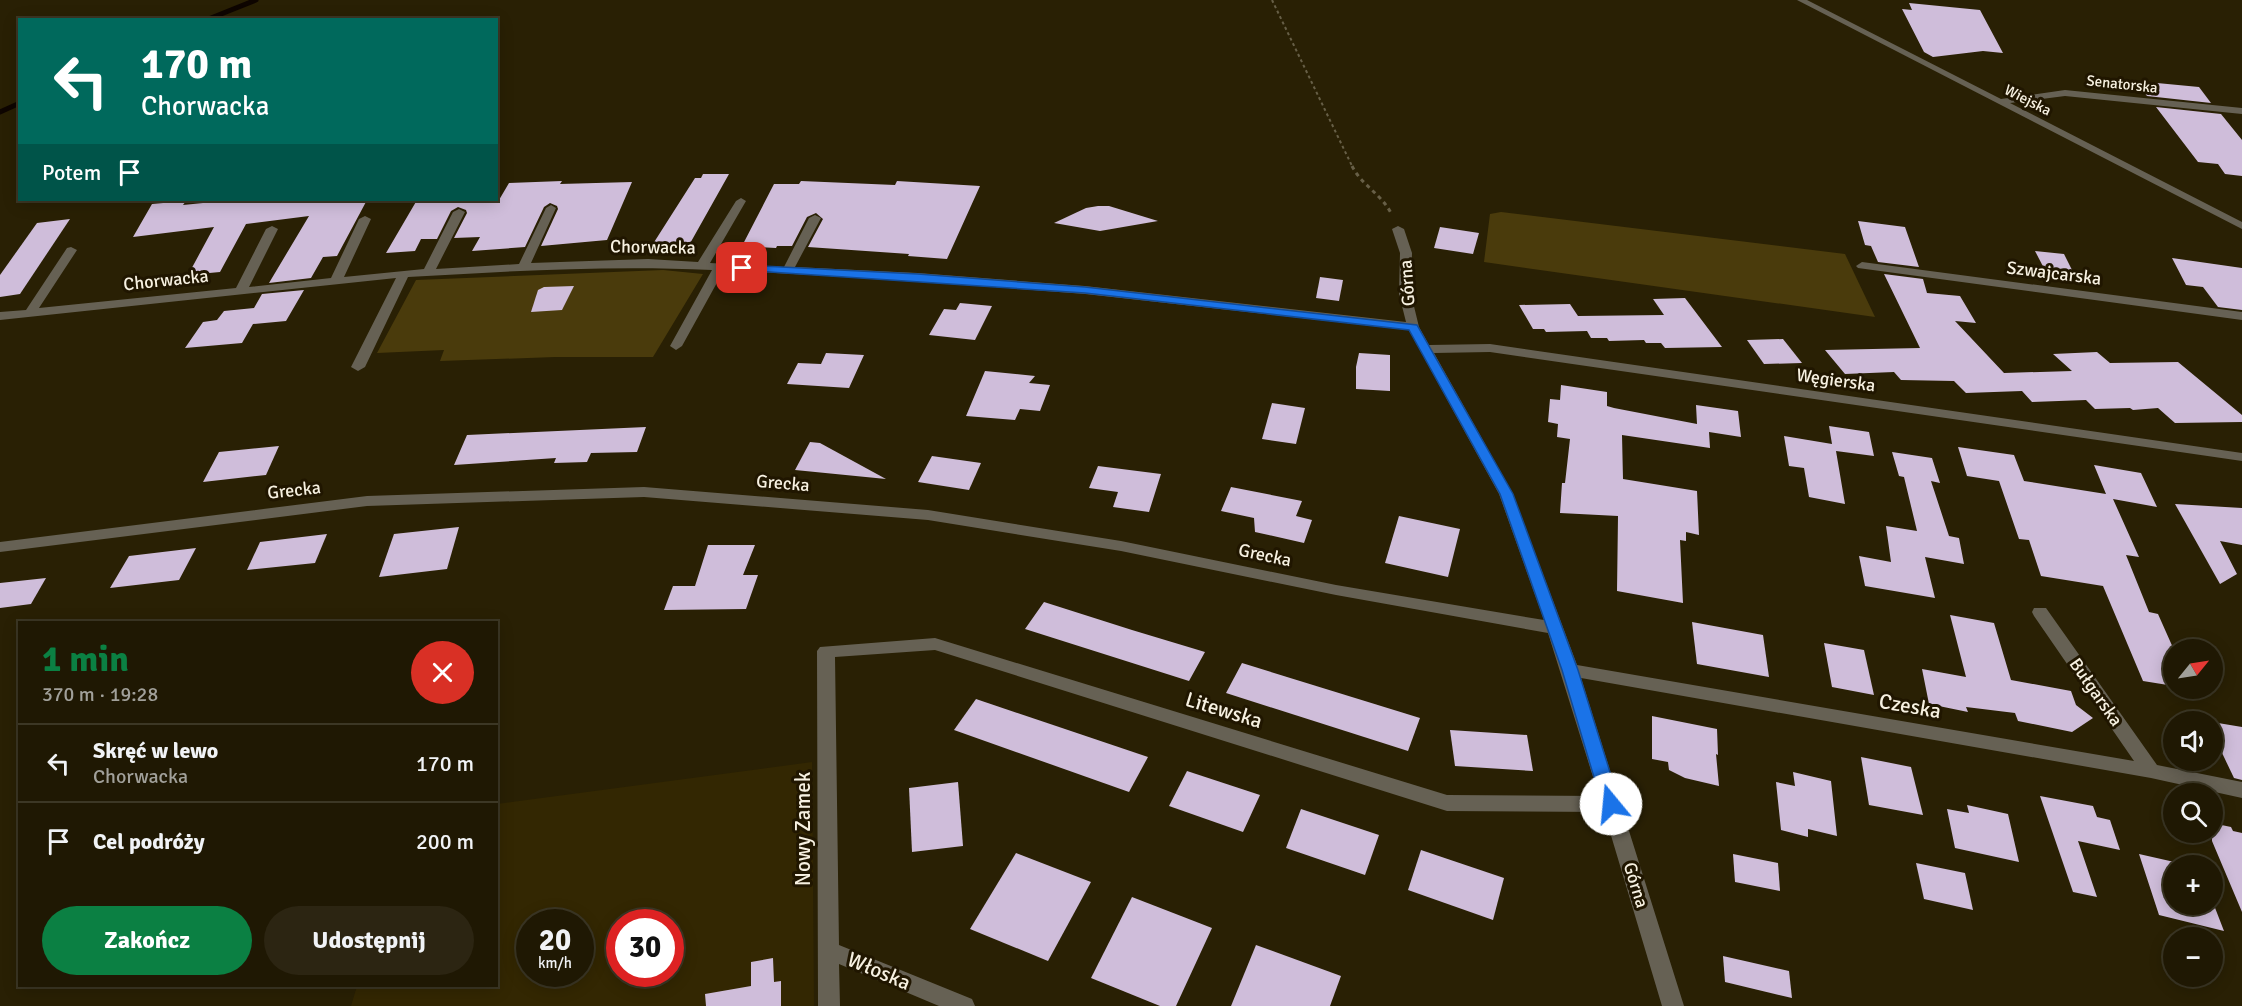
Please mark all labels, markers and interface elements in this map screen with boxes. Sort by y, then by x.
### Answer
text: 170 m [141,39,252,90]
icon: left [42,42,120,120]
street label: Senatorska [2085,71,2159,97]
street label: Wiejska [2002,81,2054,119]
text: Chorwacka [141,90,269,123]
icon: arrive [113,156,146,189]
text: Potem [42,159,101,186]
street label: Chorwacka [610,235,696,259]
pin [716,242,767,293]
icon: arrive [725,251,758,284]
street label: Szwajcarska [2005,256,2103,290]
street label: Górna [1394,259,1420,307]
street label: Chorwacka [122,265,210,295]
street label: Węgierska [1795,364,1877,396]
street label: Grecka [755,470,811,496]
street label: Grecka [266,476,322,504]
street label: Grecka [1237,539,1293,571]
text: 1 min [42,637,129,682]
north arrow [2163,639,2223,699]
map controls [2163,639,2223,987]
button: close [411,641,474,704]
street label: Bułgarska [2065,654,2127,730]
text: 370 m · 19:28 [42,682,158,707]
street label: Litewska [1182,686,1266,734]
street label: Czeska [1877,688,1943,724]
button: sound [2163,711,2223,771]
text: Skręć w lewo [93,737,218,764]
icon: left [42,747,75,780]
text: 170 m [416,750,474,777]
text: Chorwacka [93,764,188,789]
street label: Nowy Zamek [790,771,816,886]
position arrow [1579,772,1643,836]
button: search [2163,783,2223,843]
icon: arrive [42,825,75,858]
text: Cel podróży [93,828,205,855]
text: 200 m [416,828,474,855]
button: + [2163,855,2223,915]
street label: Górna [1619,860,1653,910]
button: Zakończ [42,906,252,975]
button: Udostępnij [264,906,474,975]
speed limit sign: 30 [606,909,684,987]
text: 20 [539,922,571,959]
button: − [2163,927,2223,987]
street label: Włoska [843,946,915,996]
text: km/h [538,954,572,972]

